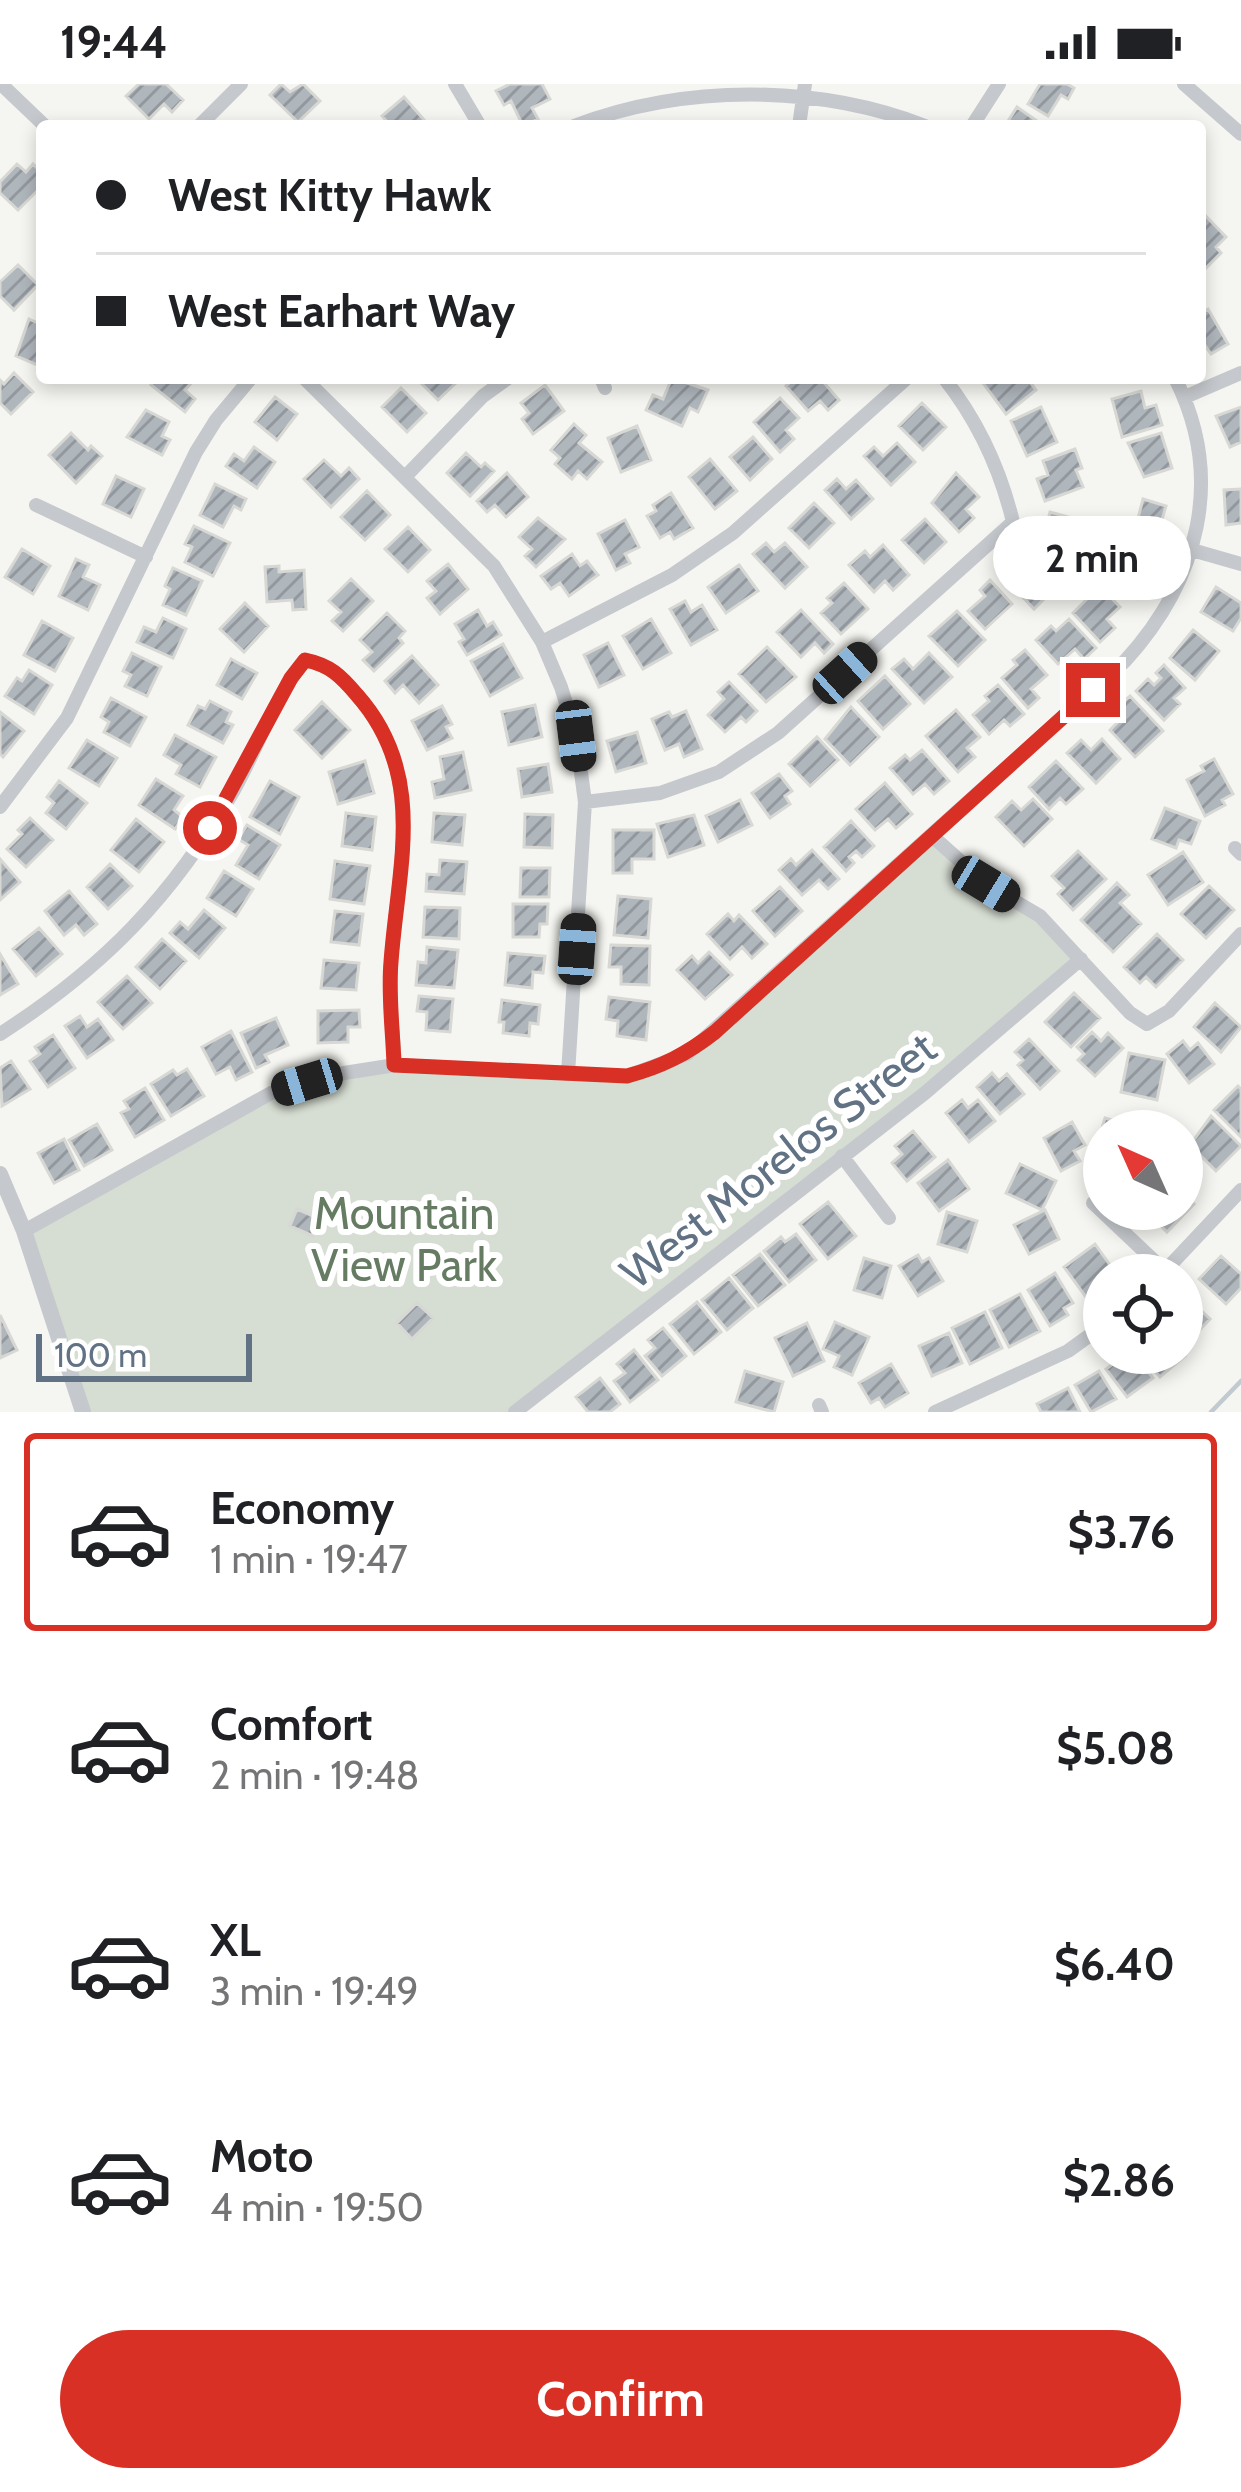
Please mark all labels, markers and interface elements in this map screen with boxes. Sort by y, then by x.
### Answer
text: 19:44 [60,15,168,69]
text: West Kitty Hawk [168,168,492,222]
text: West Earhart Way [168,284,515,338]
callout: 2 min [994,516,1192,600]
text: 2 min [1045,534,1139,582]
car [806,636,884,710]
route end [1066,663,1120,717]
car [554,698,598,774]
route start [183,801,237,855]
car [946,850,1026,918]
car [557,912,597,986]
street label: West Morelos Street [610,1020,946,1300]
car [267,1054,347,1110]
north arrow [1083,1110,1203,1230]
map controls [1083,1110,1203,1374]
park label: Mountain View Park [311,1186,498,1292]
button: locate [1083,1254,1203,1374]
scale bar [36,1328,252,1381]
text: 100 m [54,1335,147,1375]
icon: car [66,1478,174,1586]
text: Economy [210,1481,394,1535]
text: $3.76 [1067,1505,1175,1559]
text: 1 min · 19:47 [210,1535,408,1583]
icon: car [66,1694,174,1802]
text: Comfort [210,1697,373,1751]
text: $5.08 [1056,1721,1175,1775]
text: 2 min · 19:48 [210,1751,419,1799]
icon: car [66,1910,174,2018]
text: XL [210,1913,261,1967]
text: $6.40 [1054,1937,1175,1991]
text: 3 min · 19:49 [210,1967,419,2015]
icon: car [66,2126,174,2234]
text: Moto [210,2129,313,2183]
text: $2.86 [1063,2153,1175,2207]
text: 4 min · 19:50 [210,2183,424,2231]
button: Confirm [60,2330,1181,2468]

